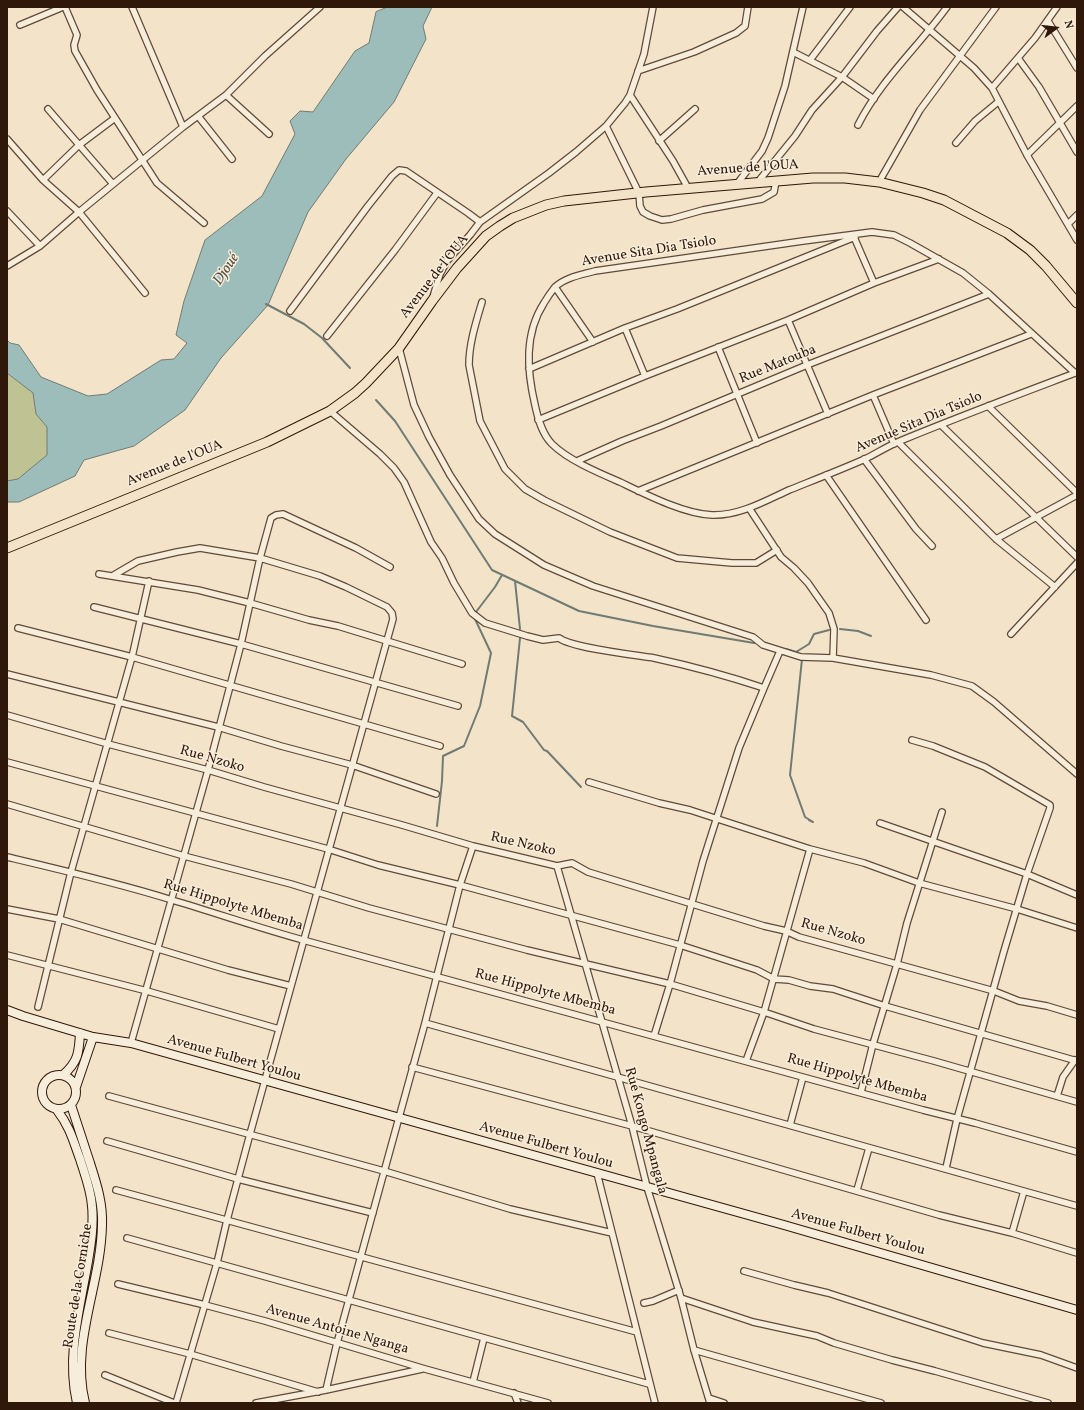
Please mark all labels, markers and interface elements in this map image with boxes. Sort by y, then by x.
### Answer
north arrow [1036,8,1076,48]
text: N [1060,19,1076,31]
street label: Avenue de l'OUA [697,157,799,181]
street label: Avenue de l'OUA [397,232,473,322]
street label: Avenue Sita Dia Tsiolo [580,233,718,271]
water label: Djoué [210,251,244,289]
street label: Rue Matouba [737,342,819,388]
street label: Avenue Sita Dia Tsiolo [853,389,985,457]
street label: Avenue de l'OUA [125,437,225,491]
street label: Rue Nzoko [178,743,246,777]
street label: Rue Nzoko [489,829,557,861]
street label: Rue Hippolyte Mbemba [161,877,305,935]
street label: Rue Nzoko [799,916,867,950]
street label: Rue Hippolyte Mbemba [473,966,617,1020]
street label: Avenue Fulbert Youlou [165,1032,303,1086]
street label: Rue Hippolyte Mbemba [785,1051,929,1107]
street label: Rue Kongo Mpangala [620,1066,670,1196]
street label: Avenue Fulbert Youlou [477,1119,615,1173]
street label: Avenue Fulbert Youlou [789,1206,927,1260]
street label: Route de la Corniche [61,1222,97,1350]
street label: Avenue Antoine Nganga [264,1302,410,1358]

